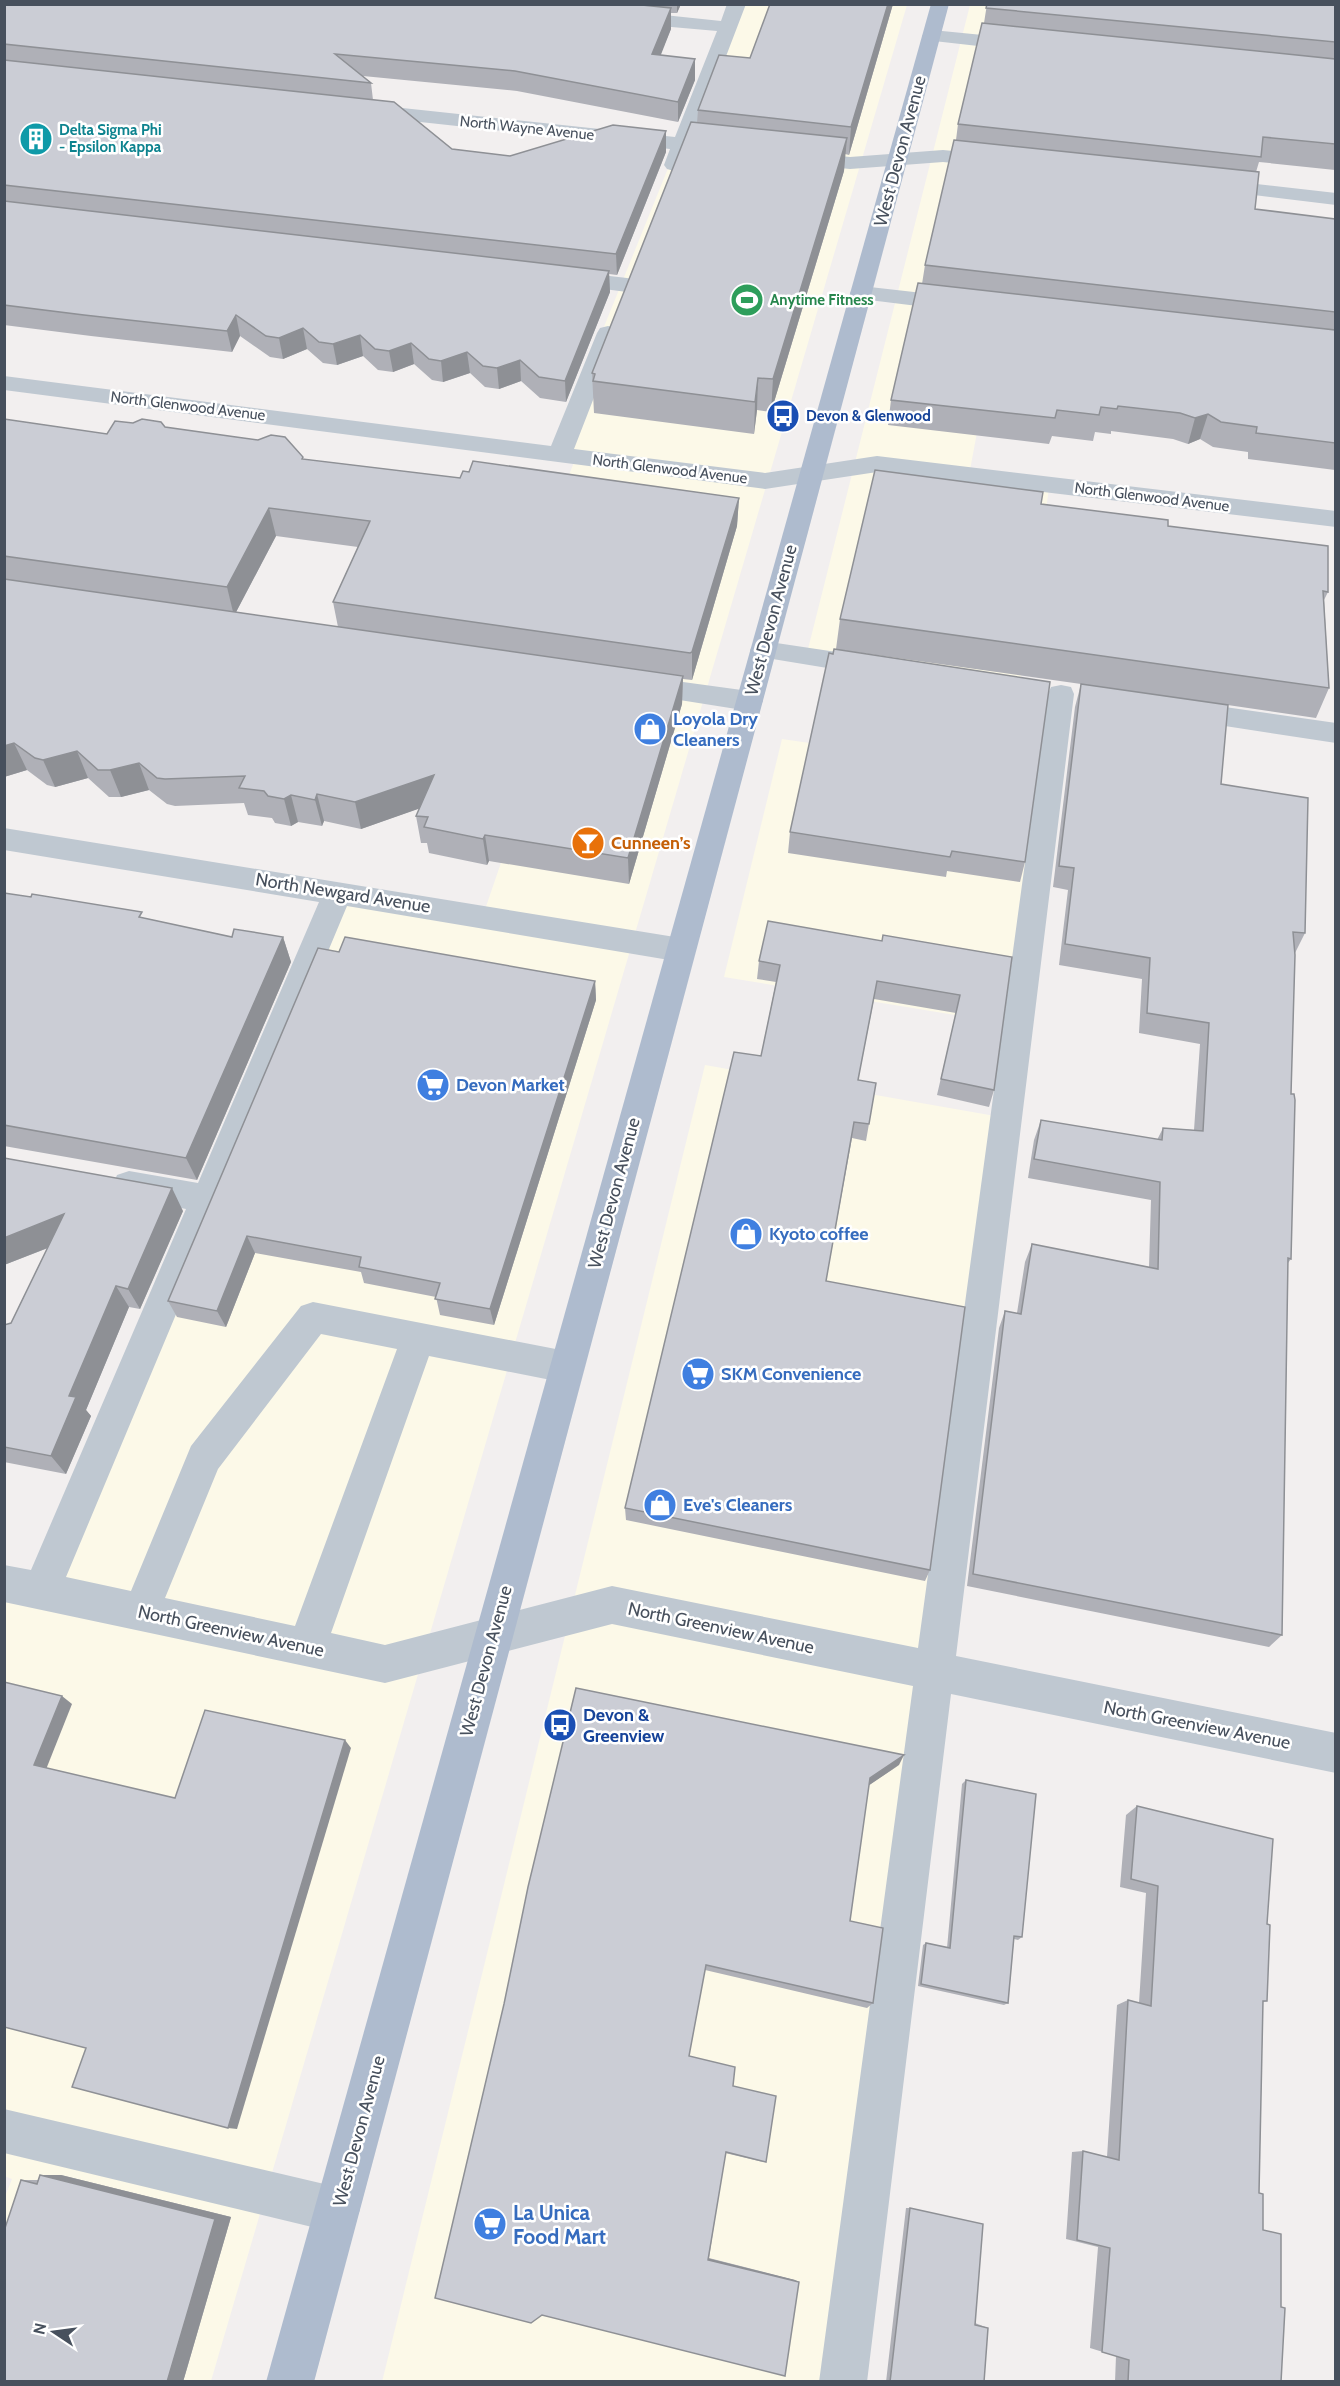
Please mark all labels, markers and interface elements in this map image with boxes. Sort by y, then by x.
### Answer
street label: West Devon Avenue [869,73,931,229]
street label: North Wayne Avenue [459,112,595,144]
building icon: Delta Sigma Phi - Epsilon Kappa [18,121,54,157]
place label: Delta Sigma Phi - Epsilon Kappa [59,121,162,156]
sports icon: Anytime Fitness [729,282,765,318]
place label: Anytime Fitness [770,291,874,309]
street label: North Glenwood Avenue [110,388,267,424]
bus stop icon: Devon & Glenwood [765,398,801,434]
place label: Devon & Glenwood [806,407,931,425]
street label: North Glenwood Avenue [592,451,749,487]
street label: North Glenwood Avenue [1074,479,1231,515]
street label: West Devon Avenue [740,542,802,698]
place label: Loyola Dry Cleaners [673,708,758,751]
shop icon: Loyola Dry Cleaners [632,711,668,747]
bar icon: Cunneen’s [570,825,606,861]
place label: Cunneen’s [611,832,691,854]
street label: North Newgard Avenue [254,868,432,918]
supermarket icon: Devon Market [415,1067,451,1103]
place label: Devon Market [456,1074,565,1096]
street label: West Devon Avenue [583,1115,645,1271]
shop icon: Kyoto coffee [728,1216,764,1252]
place label: Kyoto coffee [769,1223,869,1245]
supermarket icon: SKM Convenience [680,1356,716,1392]
place label: SKM Convenience [721,1363,861,1385]
shop icon: Eve's Cleaners [642,1487,678,1523]
place label: Eve's Cleaners [683,1494,793,1516]
street label: West Devon Avenue [455,1583,517,1739]
street label: North Greenview Avenue [626,1598,816,1658]
street label: North Greenview Avenue [136,1601,326,1661]
street label: North Greenview Avenue [1102,1696,1292,1754]
place label: Devon & Greenview [583,1704,664,1747]
bus stop icon: Devon & Greenview [542,1707,578,1743]
street label: West Devon Avenue [328,2053,390,2209]
place label: La Unica Food Mart [513,2200,606,2249]
supermarket icon: La Unica Food Mart [472,2206,508,2242]
north arrow [24,2302,84,2362]
text: N [29,2321,50,2336]

